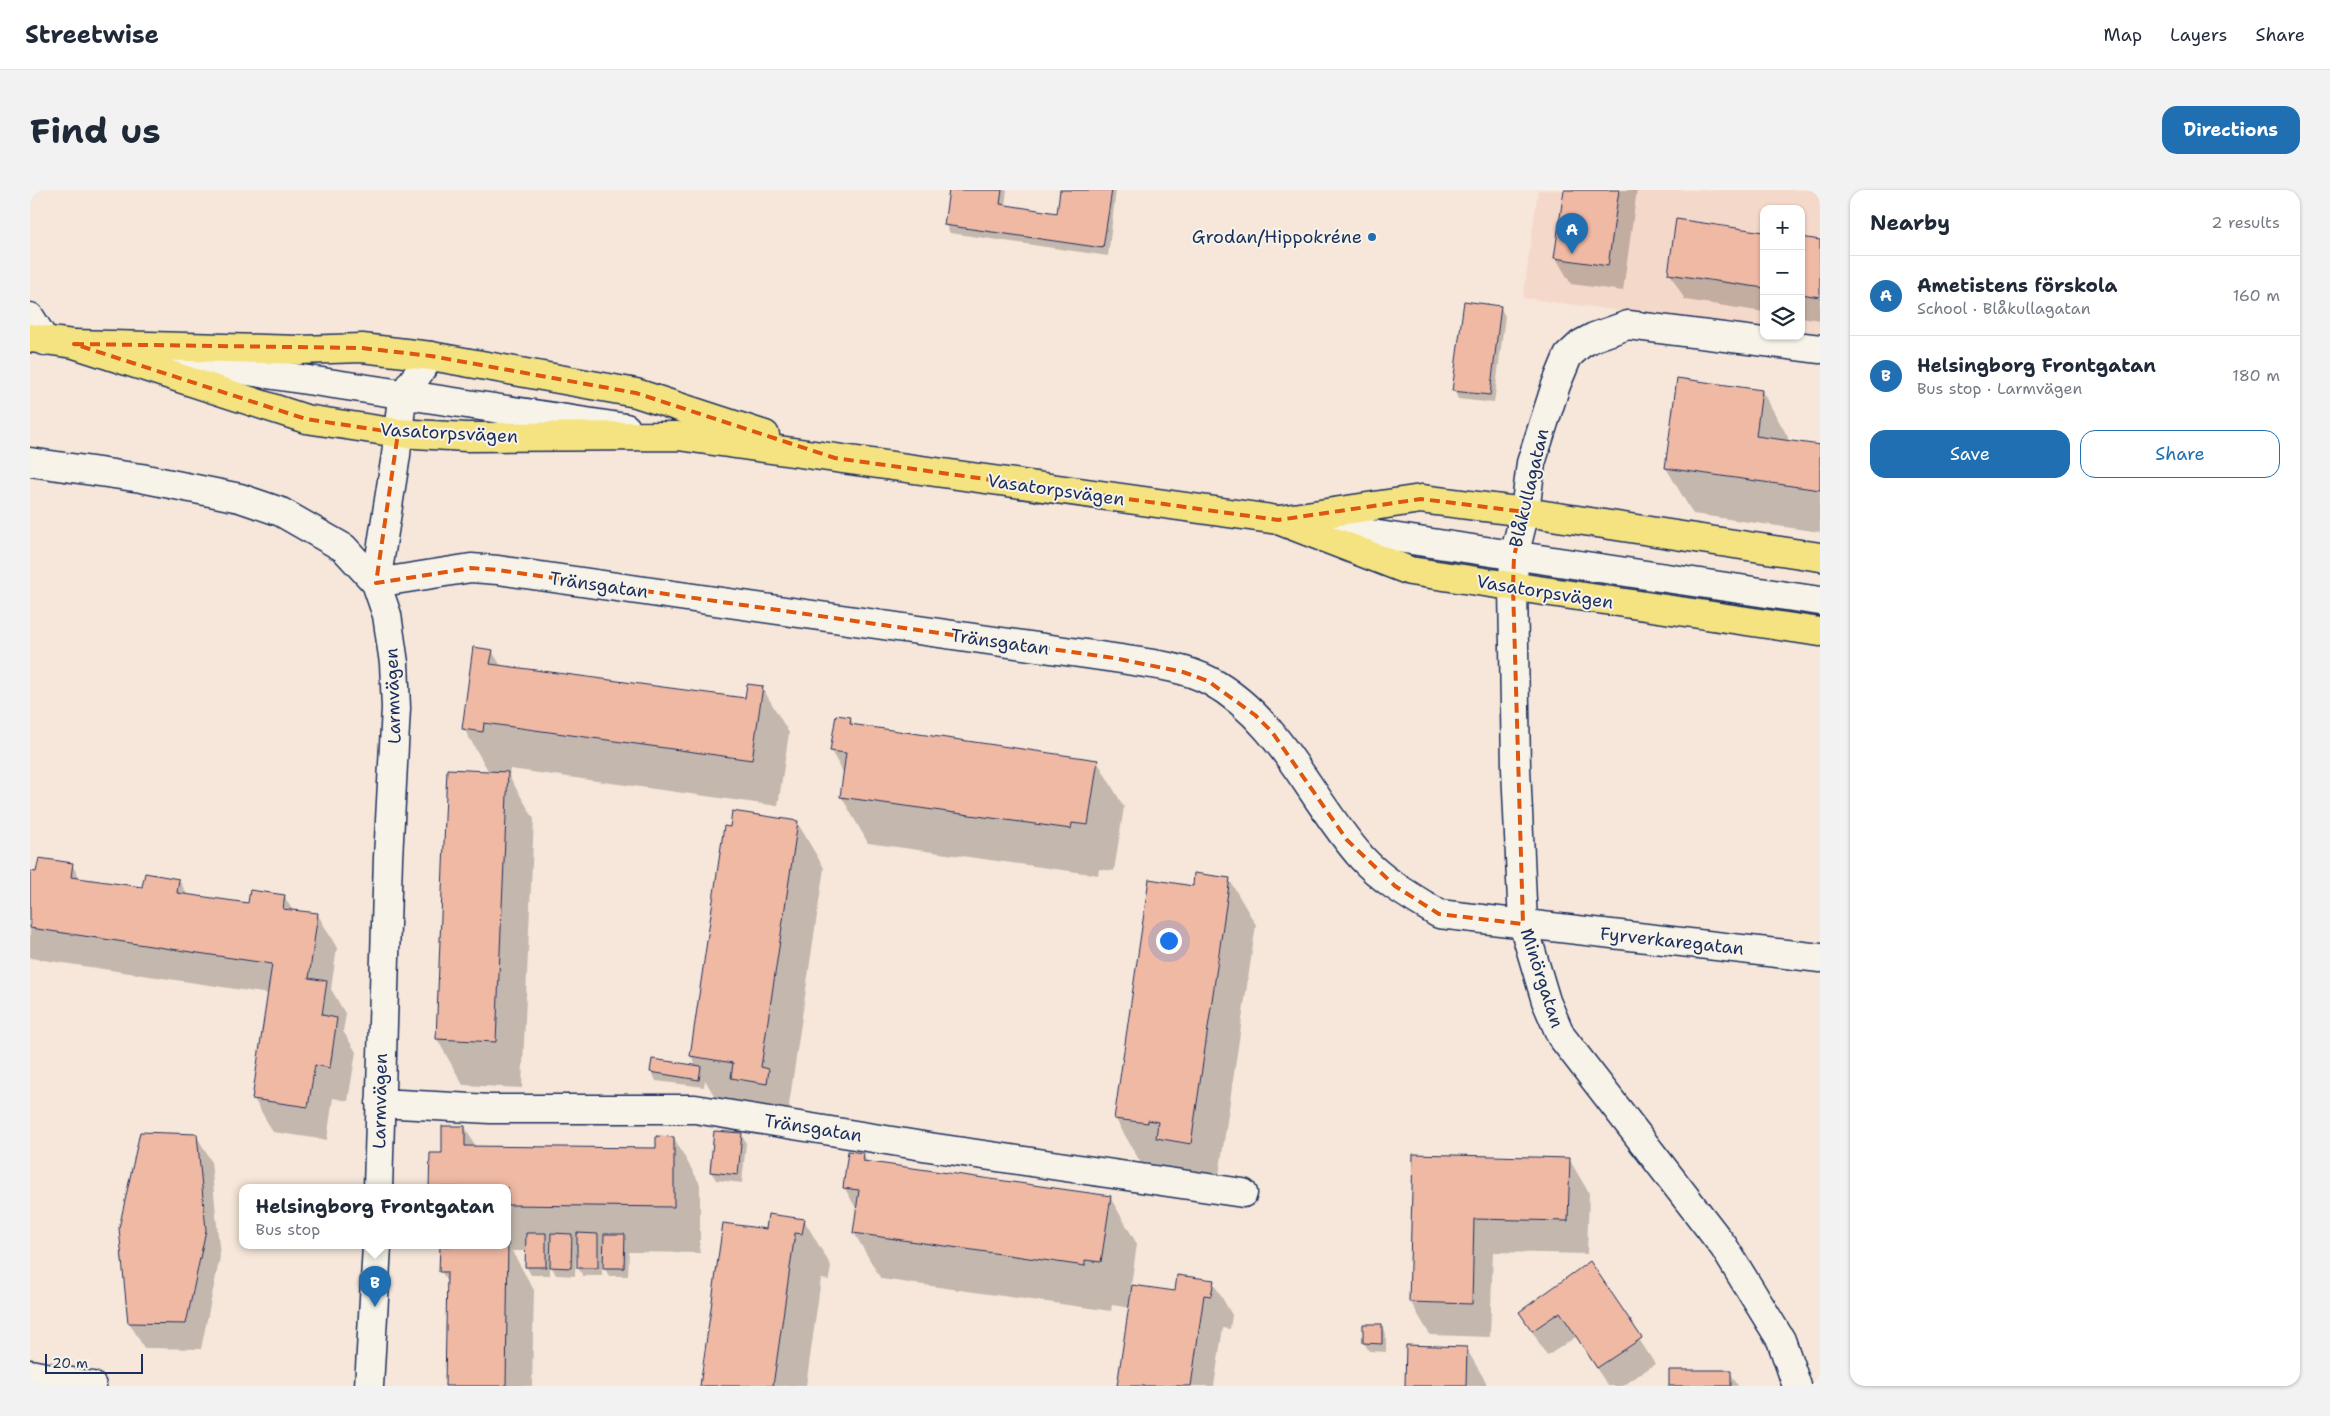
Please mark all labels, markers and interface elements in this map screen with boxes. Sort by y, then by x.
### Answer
text: Streetwise [25,19,159,51]
text: Map [2104,23,2142,47]
text: Layers [2170,23,2227,47]
text: Share [2255,23,2305,47]
button: Directions [2162,106,2300,154]
text: Find us [30,107,161,154]
map controls [1760,205,1805,340]
button: + [1760,205,1805,250]
text: Nearby [1870,209,1950,237]
text: 2 results [2211,212,2280,233]
pin: A [1556,213,1588,254]
place label: Grodan/Hippokréne [1192,225,1362,249]
marker: Grodan/Hippokréne [1366,231,1378,243]
button: − [1760,250,1805,295]
text: Ametistens förskola [1917,273,2118,298]
text: A [1880,285,1892,306]
text: 160 m [2233,285,2280,306]
button: layers [1760,295,1805,340]
text: School · Blåkullagatan [1917,298,2091,319]
text: Helsingborg Frontgatan [1917,353,2156,378]
text: B [1881,365,1891,386]
text: 180 m [2232,365,2280,386]
text: Bus stop · Larmvägen [1917,378,2082,399]
street label: Vasatorpsvägen [379,417,519,449]
street label: Blåkullagatan [1504,426,1554,550]
button: Save [1870,430,2070,478]
button: Share [2080,430,2280,478]
street label: Vasatorpsvägen [986,469,1126,511]
street label: Tränsgatan [548,566,650,604]
street label: Vasatorpsvägen [1475,569,1615,615]
street label: Tränsgatan [949,623,1051,661]
street label: Larmvägen [379,648,407,744]
street label: Fyrverkaregatan [1599,922,1745,960]
street label: Minörgatan [1515,925,1569,1031]
your location [1156,928,1182,954]
street label: Larmvägen [367,1053,393,1149]
street label: Tränsgatan [762,1108,864,1148]
popup [239,1184,511,1249]
text: Helsingborg Frontgatan [256,1194,494,1219]
text: Bus stop [256,1219,320,1240]
pin: B [359,1266,391,1307]
scale bar [45,1351,142,1374]
text: 20 m [52,1354,88,1372]

